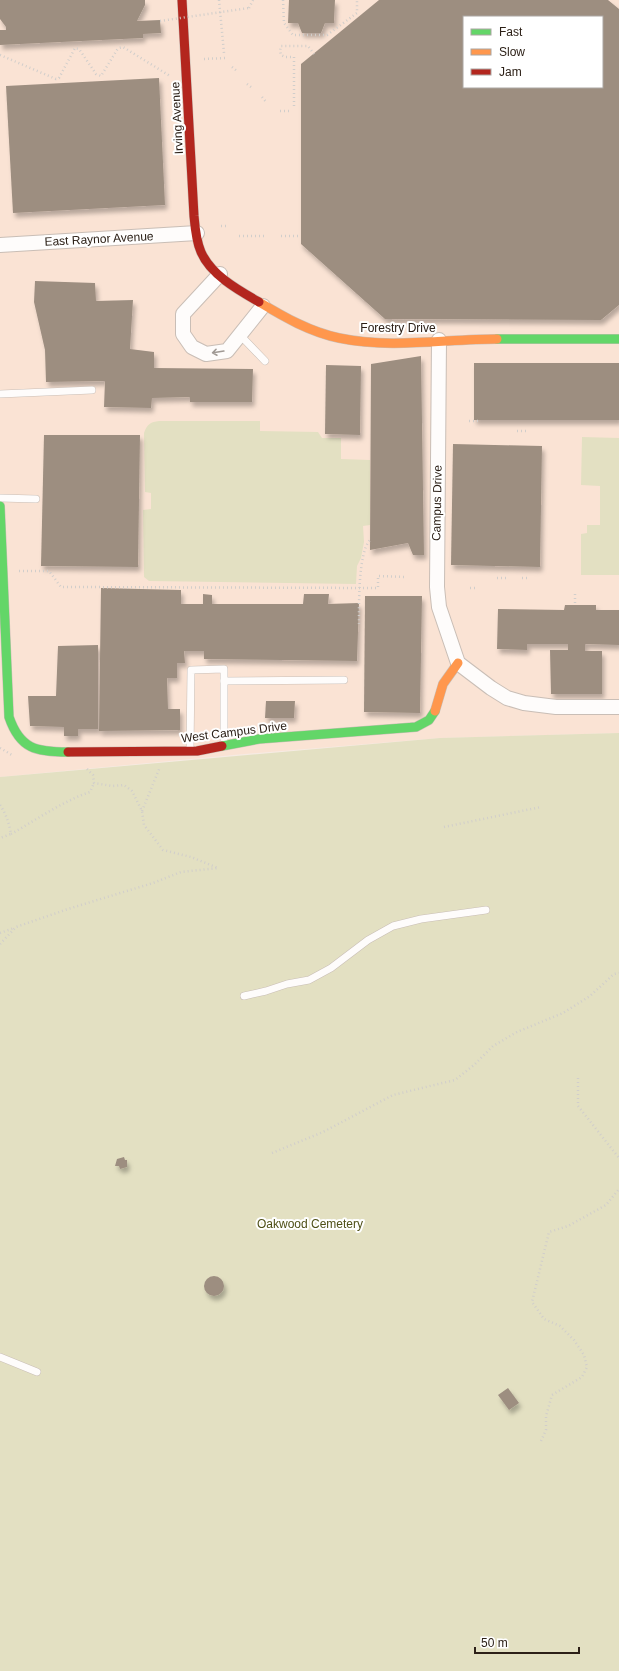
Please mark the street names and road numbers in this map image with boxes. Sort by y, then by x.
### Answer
street label: Irving Avenue [168,81,186,155]
street label: East Raynor Avenue [44,229,154,249]
street label: Forestry Drive [360,321,436,335]
street label: Campus Drive [429,465,445,541]
street label: West Campus Drive [180,719,288,745]

